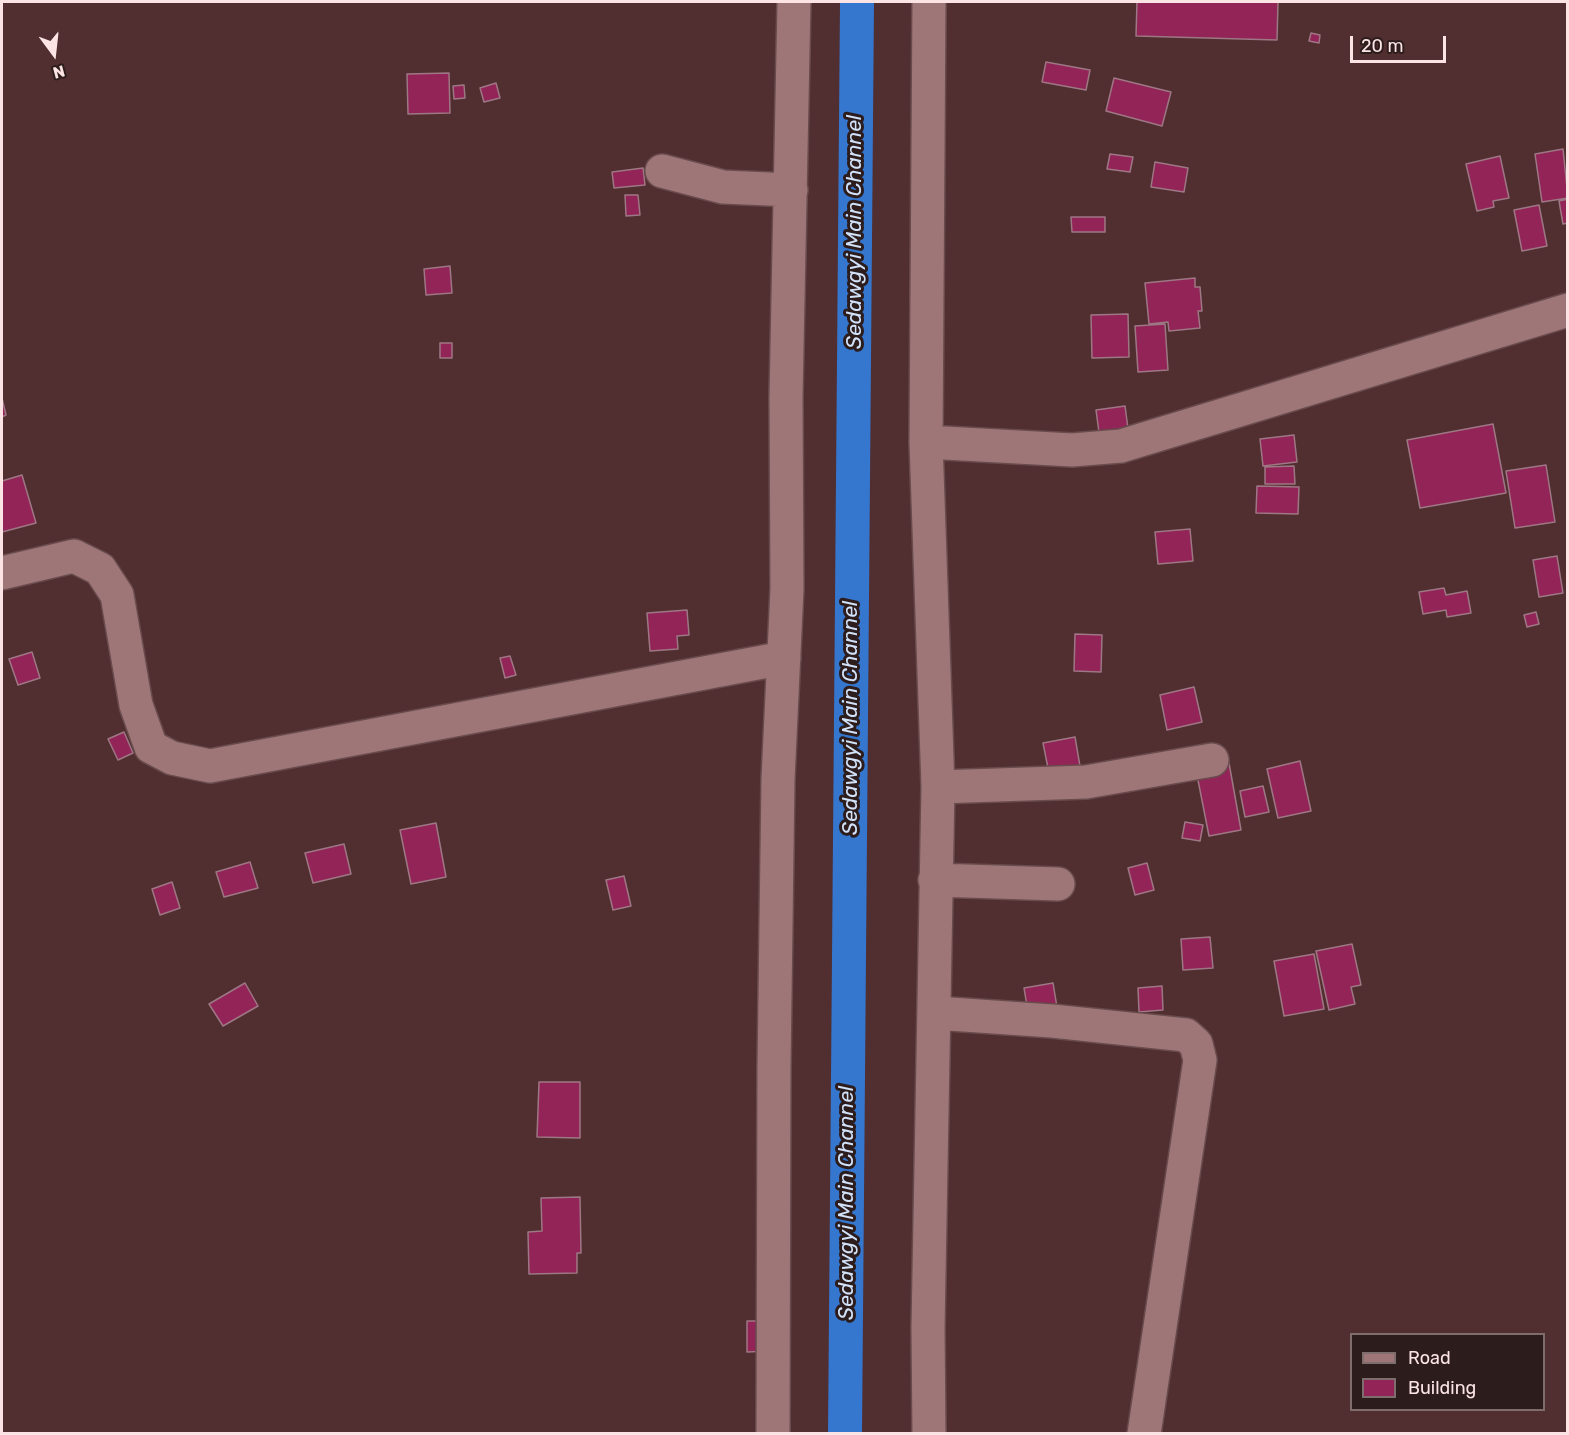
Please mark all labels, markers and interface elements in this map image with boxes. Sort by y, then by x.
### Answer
north arrow [24,24,84,84]
scale bar [1353,24,1449,62]
text: 20 m [1361,35,1403,57]
text: N [51,61,67,83]
water label: Sedawgyi Main Channel [842,115,868,349]
water label: Sedawgyi Main Channel [838,601,864,835]
water label: Sedawgyi Main Channel [834,1086,860,1320]
legend [1350,1333,1545,1411]
text: Road [1408,1347,1451,1369]
text: Building [1408,1377,1476,1399]

